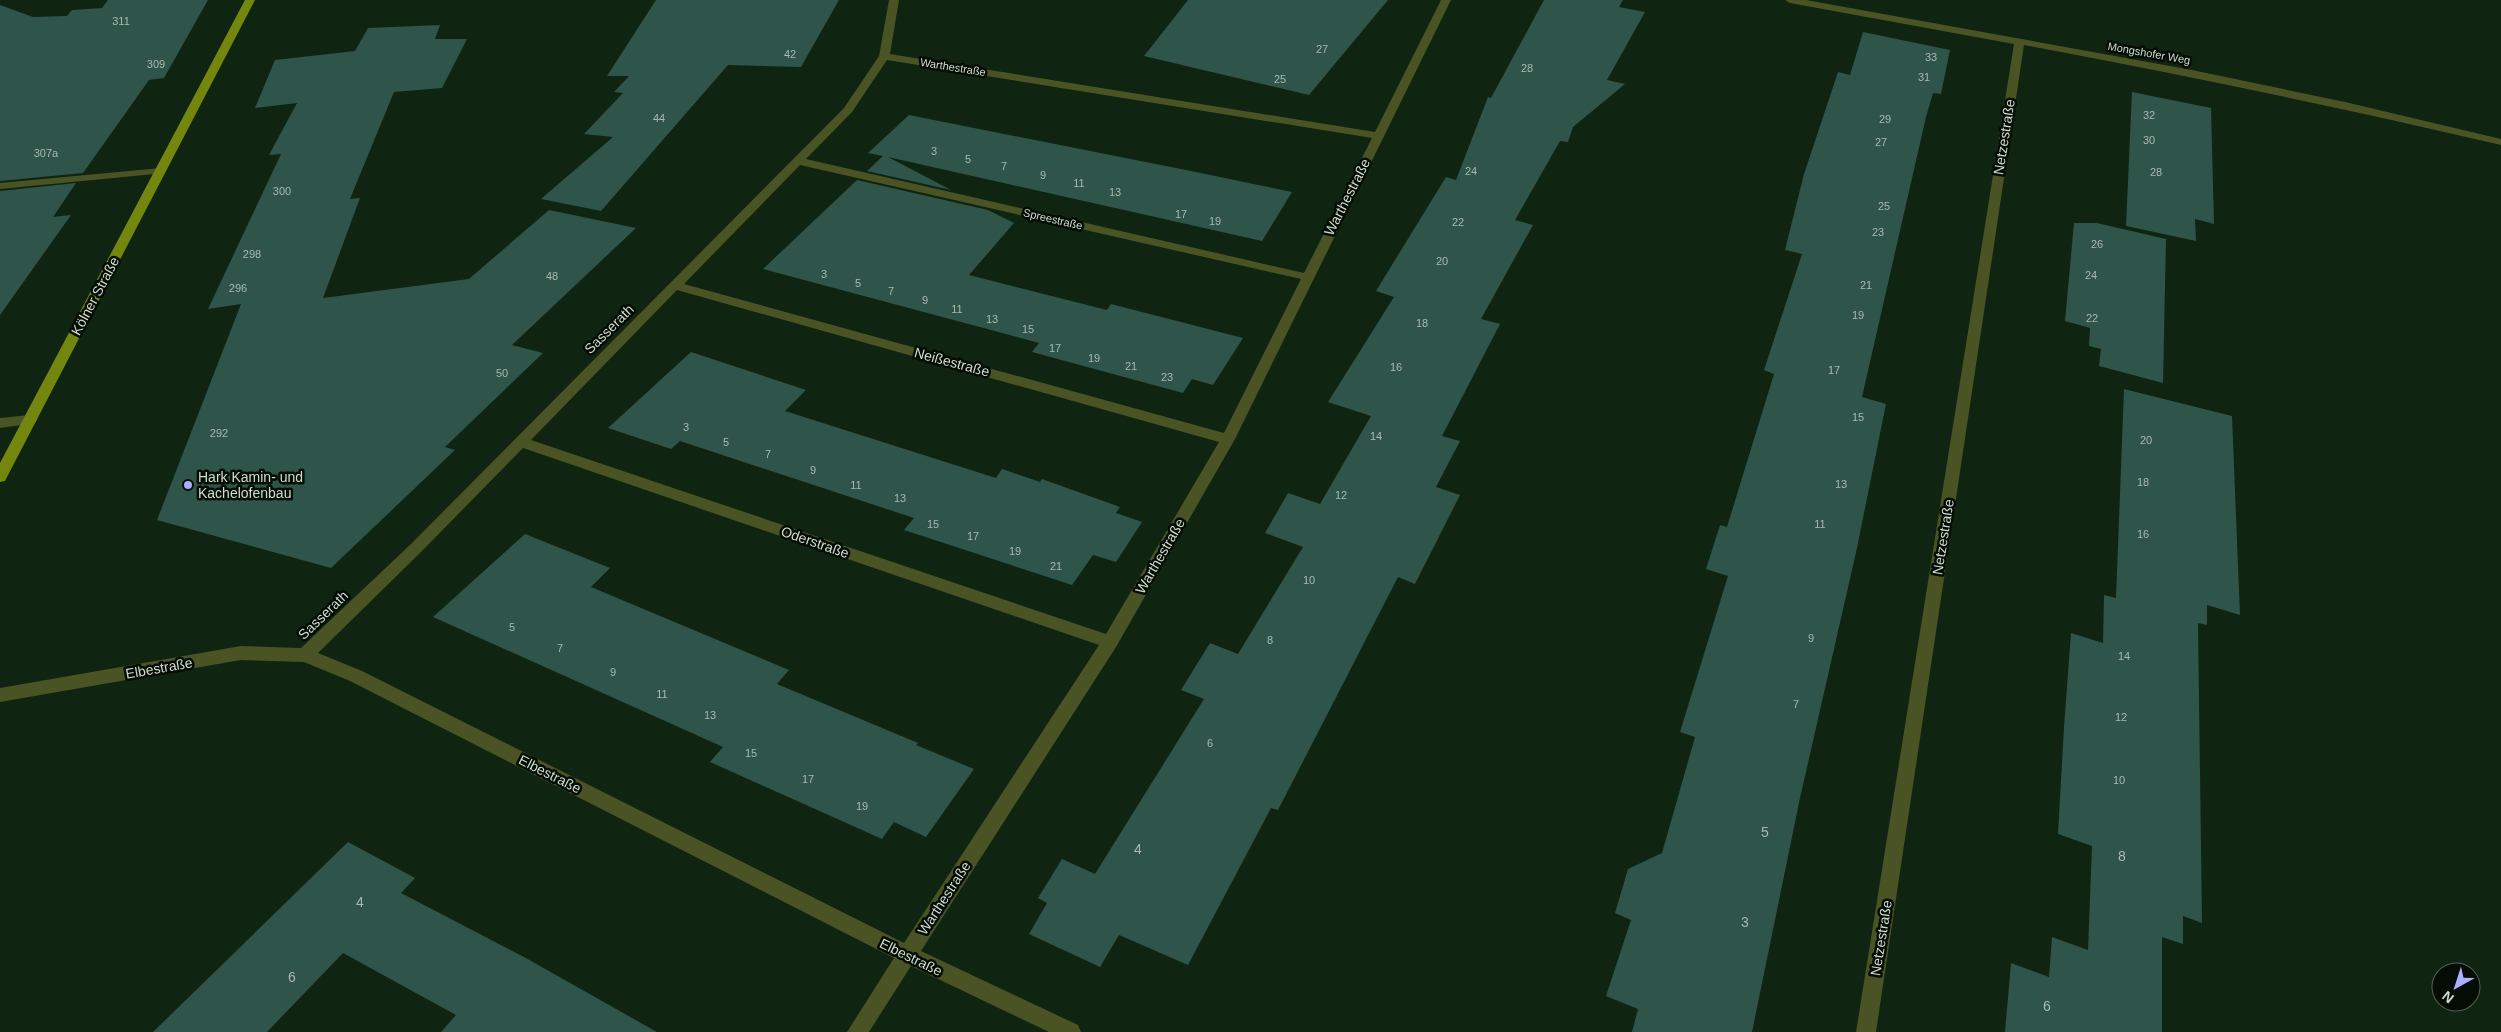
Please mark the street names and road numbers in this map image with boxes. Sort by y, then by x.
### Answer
street label: Mongshofer Weg [2107,40,2191,66]
street label: Warthestraße [919,56,987,78]
street label: Netzestraße [1990,98,2018,176]
street label: Warthestraße [1321,156,1373,238]
street label: Spreestraße [1022,206,1084,232]
street label: Kölner Straße [68,254,122,338]
street label: Sasserath [581,301,637,357]
street label: Neißestraße [913,344,991,380]
street label: Netzestraße [1929,498,1957,576]
street label: Warthestraße [1132,515,1188,596]
street label: Oderstraße [779,523,851,561]
street label: Sasserath [295,587,351,643]
street label: Elbestraße [124,654,194,682]
street label: Elbestraße [516,752,584,797]
street label: Warthestraße [914,858,974,938]
street label: Netzestraße [1867,899,1895,977]
street label: Elbestraße [877,935,945,979]

